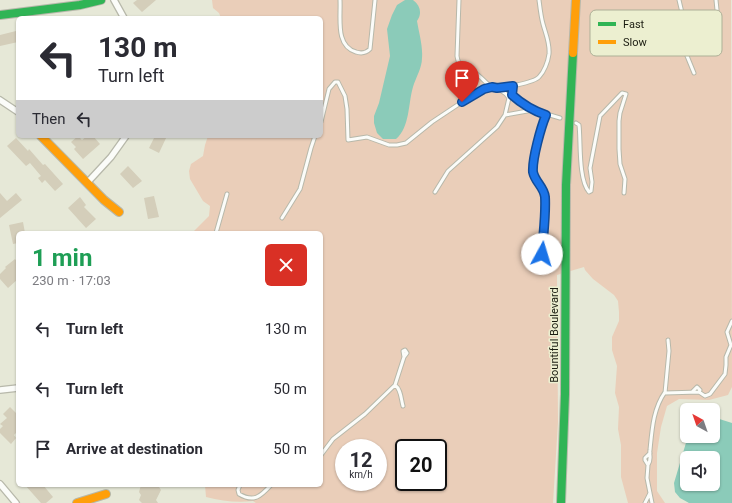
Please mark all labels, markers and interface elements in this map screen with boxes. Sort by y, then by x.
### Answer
legend [590,10,722,56]
text: Fast [623,18,645,31]
text: 130 m [98,31,177,64]
icon: left [32,32,84,84]
text: Slow [623,36,647,49]
pin [445,61,479,102]
text: Turn left [98,65,164,86]
icon: arrive [451,67,473,89]
icon: left [73,108,95,130]
text: Then [32,110,65,128]
position arrow [521,233,563,275]
text: 1 min [32,244,92,272]
button: close [265,244,307,286]
text: 230 m · 17:03 [32,273,111,288]
street label: Bountiful Boulevard [548,287,561,383]
icon: left [32,318,54,340]
text: Turn left [66,320,123,338]
text: 130 m [265,320,307,338]
icon: left [32,378,54,400]
text: Turn left [66,380,123,398]
text: 50 m [273,380,307,398]
north arrow [680,403,720,443]
map controls [680,403,720,491]
icon: arrive [32,438,54,460]
speed limit sign: 20 [395,439,447,491]
text: Arrive at destination [66,440,203,458]
text: 50 m [273,440,307,458]
text: 12 [350,448,372,472]
button: sound [680,451,720,491]
text: km/h [349,469,373,480]

